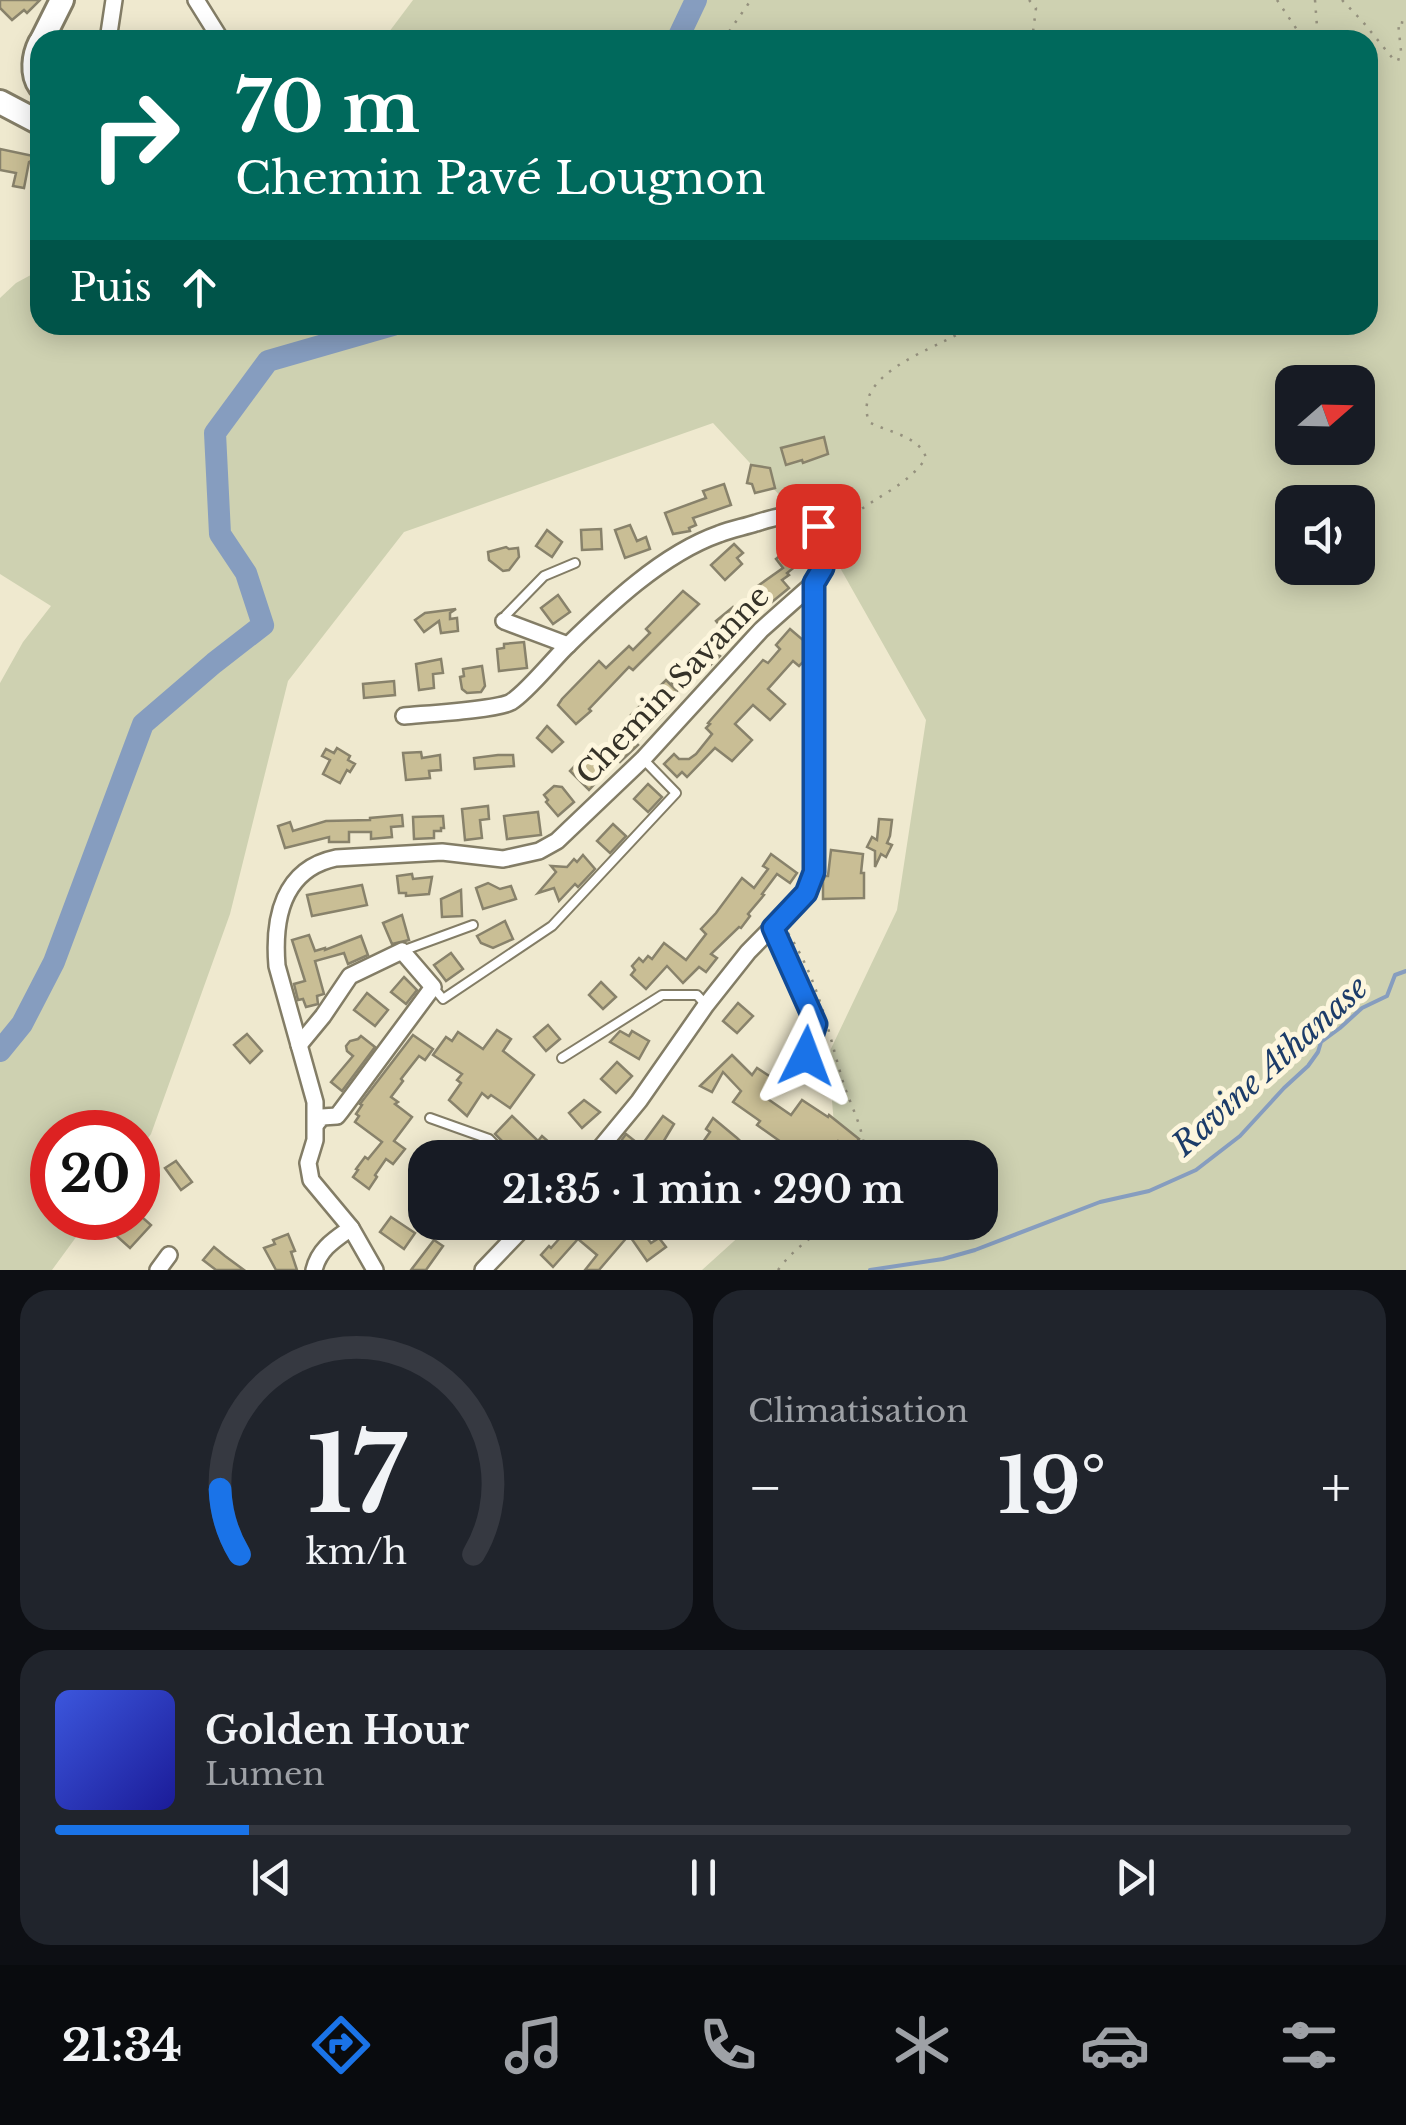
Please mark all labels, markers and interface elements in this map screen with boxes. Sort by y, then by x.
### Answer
text: 70 m [235,64,420,151]
icon: right [70,70,200,200]
text: Chemin Pavé Lougnon [235,150,766,206]
icon: ahead [172,260,227,315]
text: Puis [70,264,152,311]
north arrow [1275,365,1375,465]
map controls [1275,365,1375,585]
pin [776,484,861,569]
button: sound [1275,485,1375,585]
icon: arrive [791,499,846,554]
street label: Chemin Savanne [568,578,777,792]
water label: Ravine Athanase [1163,967,1377,1165]
position arrow [754,1004,858,1108]
speed limit sign: 20 [30,1110,160,1240]
text: 21:35 · 1 min · 290 m [502,1166,904,1213]
text: Climatisation [748,1391,968,1431]
text: 17 [307,1411,407,1540]
text: 19° [998,1440,1106,1533]
text: − [748,1454,783,1522]
text: + [1321,1454,1351,1522]
text: km/h [306,1529,407,1574]
text: Golden Hour [205,1707,469,1754]
text: Lumen [205,1754,324,1794]
icon: previous [244,1850,299,1905]
icon: pause [676,1850,731,1905]
icon: next [1108,1850,1163,1905]
icon: directions [306,2010,376,2080]
icon: music [499,2010,569,2080]
icon: phone [693,2010,763,2080]
icon: climate [887,2010,957,2080]
icon: car [1080,2010,1150,2080]
icon: filters [1274,2010,1344,2080]
text: 21:34 [62,2017,182,2073]

